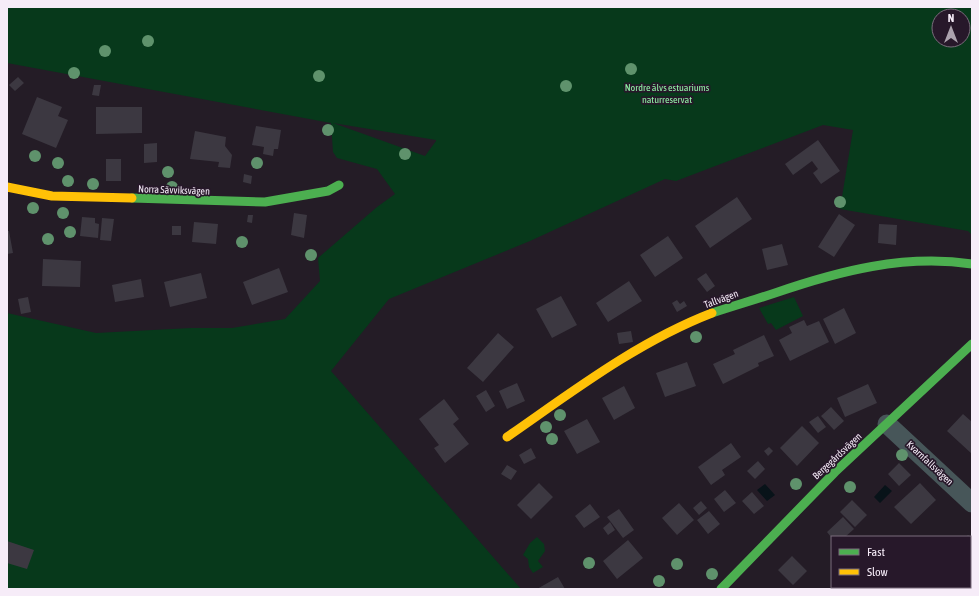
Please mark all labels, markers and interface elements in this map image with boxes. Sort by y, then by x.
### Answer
north arrow [931,8,971,48]
text: N [948,12,954,24]
park label: Nordre älvs estuariums naturreservat [625,82,710,105]
street label: Norra Sävviksvägen [138,183,210,197]
street label: Tallvägen [702,288,740,310]
street label: Bergegårdsvägen [810,430,864,481]
street label: Kvarnfallsvägen [904,439,956,487]
legend [831,536,971,588]
text: Fast [867,545,885,559]
text: Slow [867,565,888,579]

